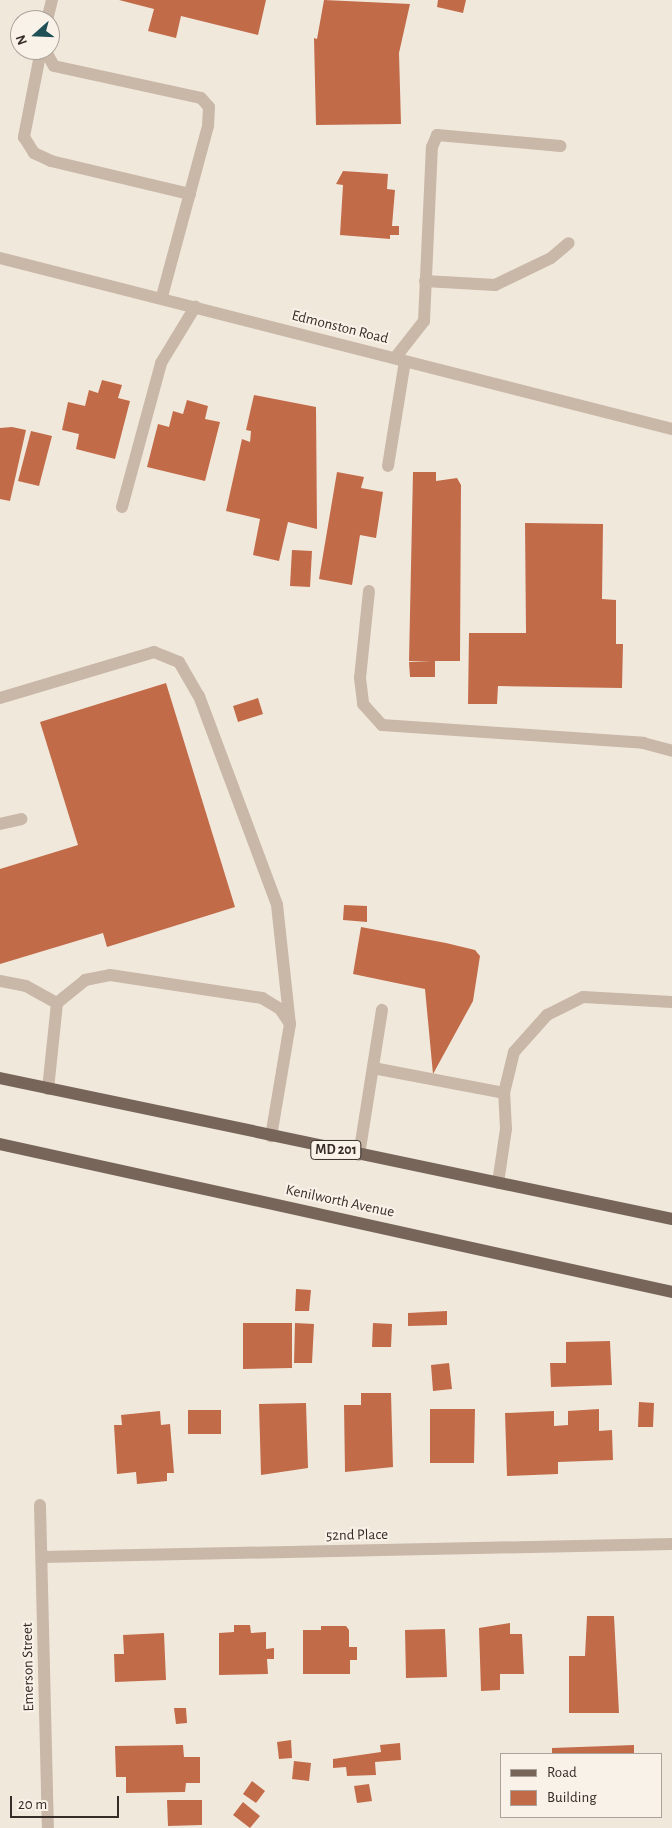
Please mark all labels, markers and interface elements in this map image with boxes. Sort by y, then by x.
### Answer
north arrow [10,10,60,60]
text: N [14,33,30,47]
street label: Edmonston Road [290,306,390,348]
road number: MD 201 [310,1138,362,1162]
street label: Kenilworth Avenue [284,1181,396,1221]
street label: 52nd Place [326,1525,388,1545]
street label: Emerson Street [18,1622,38,1712]
legend [500,1753,662,1818]
text: Road [547,1765,577,1780]
scale bar [12,1786,121,1818]
text: Building [547,1790,597,1805]
text: 20 m [18,1797,47,1812]

